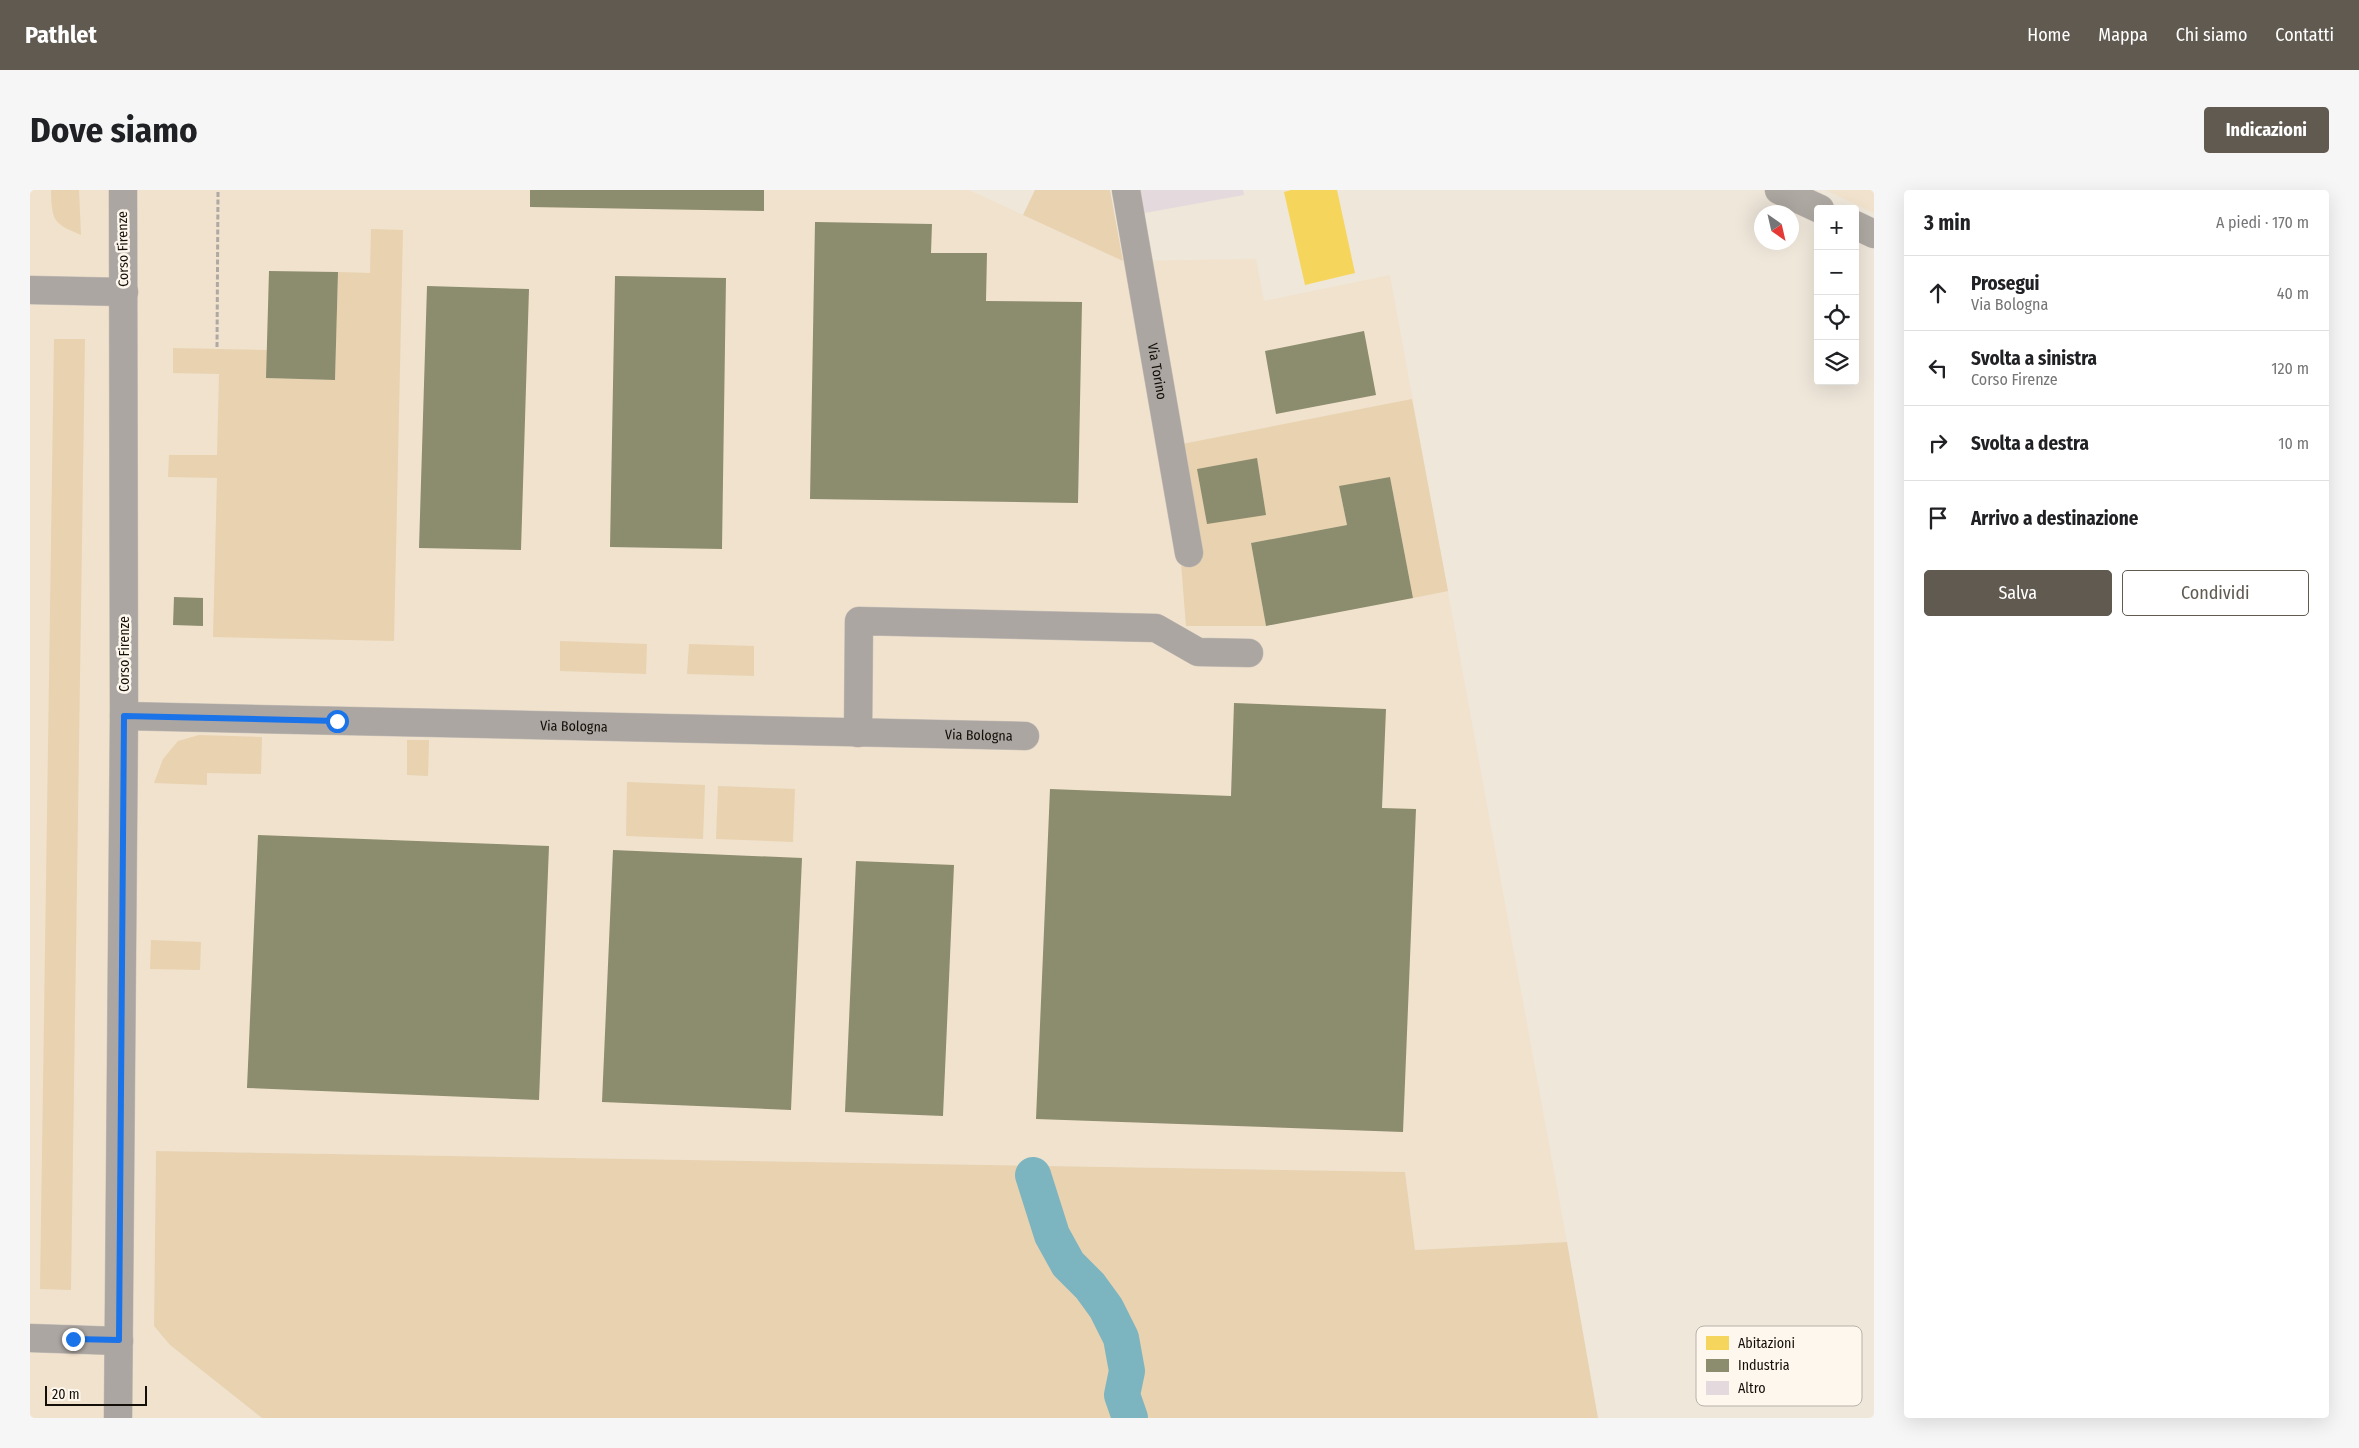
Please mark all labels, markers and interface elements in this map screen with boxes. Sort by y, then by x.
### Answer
text: Pathlet [25,21,97,49]
text: Home [2027,24,2070,46]
text: Mappa [2098,24,2148,46]
text: Chi siamo [2176,24,2247,46]
text: Contatti [2275,24,2334,46]
button: Indicazioni [2204,107,2329,153]
text: Dove siamo [30,109,198,151]
north arrow [1754,205,1799,250]
map controls [1814,205,1859,385]
button: + [1814,205,1859,250]
text: 3 min [1924,210,1971,236]
street label: Corso Firenze [114,211,132,287]
text: A piedi · 170 m [2216,213,2309,232]
button: − [1814,250,1859,295]
text: Prosegui [1971,272,2040,295]
icon: ahead [1924,279,1952,307]
text: 40 m [2277,284,2309,303]
button: locate [1814,295,1859,340]
text: Via Bologna [1971,295,2048,314]
button: layers [1814,340,1859,385]
street label: Via Torino [1144,342,1171,401]
text: Svolta a sinistra [1971,347,2097,370]
icon: left [1924,354,1952,382]
text: 120 m [2271,359,2309,378]
text: Corso Firenze [1971,370,2058,389]
icon: right [1924,429,1952,457]
text: Svolta a destra [1971,432,2089,455]
text: 10 m [2278,434,2309,453]
icon: arrive [1924,504,1952,532]
text: Arrivo a destinazione [1971,507,2138,530]
button: Salva [1924,570,2112,616]
button: Condividi [2122,570,2309,616]
street label: Corso Firenze [116,616,133,692]
route start [326,710,349,733]
street label: Via Bologna [540,717,608,735]
street label: Via Bologna [945,726,1013,744]
legend [1696,1326,1862,1406]
route end [62,1328,85,1351]
text: Abitazioni [1738,1335,1795,1352]
text: Industria [1738,1357,1790,1374]
text: Altro [1738,1380,1766,1397]
scale bar [45,1383,148,1406]
text: 20 m [52,1386,80,1403]

